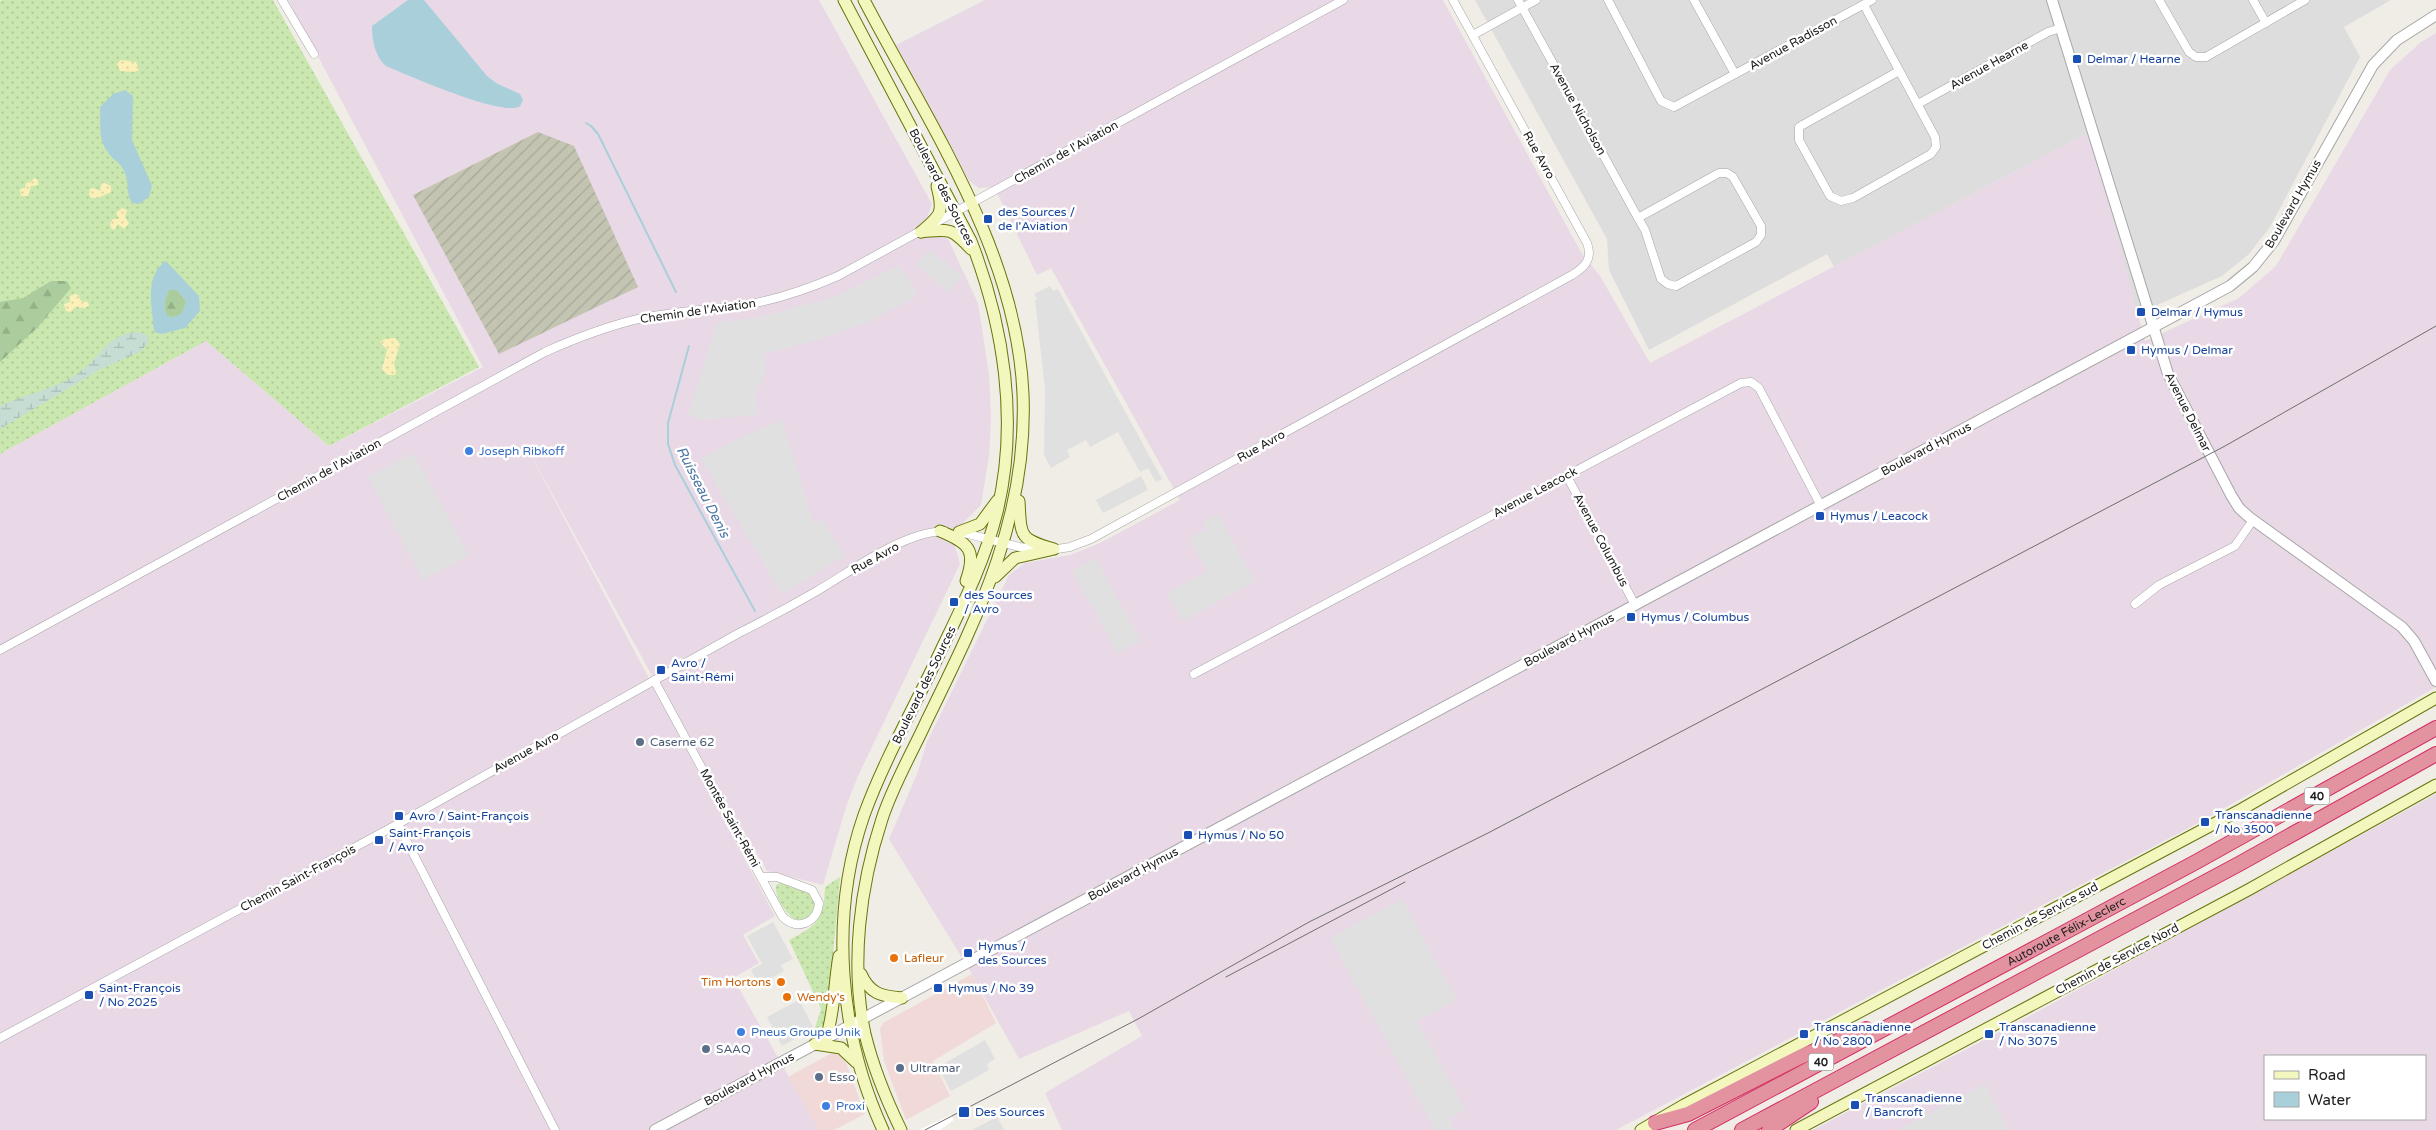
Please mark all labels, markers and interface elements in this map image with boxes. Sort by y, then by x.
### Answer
street label: Avenue Radisson [1747,13,1839,73]
street label: Avenue Hearne [1947,38,2031,92]
place label: Delmar / Hearne [2087,52,2181,66]
marker: Delmar / Hearne [2071,53,2083,65]
street label: Avenue Nicholson [1547,61,1609,157]
street label: Chemin de l'Aviation [1012,118,1120,186]
street label: Boulevard des Sources [906,126,978,248]
street label: Rue Avro [1520,129,1558,181]
street label: Boulevard Hymus [2262,157,2324,251]
place label: des Sources / de l'Aviation [998,205,1075,233]
marker: des Sources / de l'Aviation [982,213,994,225]
street label: Chemin de l'Aviation [639,296,757,326]
place label: Delmar / Hymus [2151,305,2243,319]
marker: Delmar / Hymus [2135,306,2147,318]
place label: Hymus / Delmar [2141,343,2233,357]
marker: Hymus / Delmar [2125,344,2137,356]
street label: Avenue Delmar [2162,370,2214,454]
street label: Boulevard Hymus [1878,419,1974,479]
street label: Rue Avro [1235,427,1287,465]
street label: Chemin de l'Aviation [275,436,383,504]
water label: Ruisseau Denis [673,443,734,542]
place label: Joseph Ribkoff [479,444,565,458]
marker: Joseph Ribkoff [463,445,475,457]
street label: Avenue Leacock [1491,464,1580,520]
street label: Avenue Columbus [1571,491,1632,589]
place label: Hymus / Leacock [1830,509,1928,523]
marker: Hymus / Leacock [1814,510,1826,522]
street label: Rue Avro [849,539,901,577]
place label: des Sources / Avro [964,588,1033,616]
marker: des Sources / Avro [948,596,960,608]
street label: Boulevard Hymus [1521,610,1617,670]
place label: Hymus / Columbus [1641,610,1750,624]
marker: Hymus / Columbus [1625,611,1637,623]
street label: Boulevard des Sources [889,624,959,746]
place label: Avro / Saint-Rémi [671,656,734,684]
marker: Avro / Saint-Rémi [655,664,667,676]
street label: Avenue Avro [491,728,561,776]
place label: Caserne 62 [650,735,715,749]
marker: Caserne 62 [634,736,646,748]
street label: Montée Saint-Rémi [697,766,763,870]
road number: 40 [2304,788,2330,804]
place label: Transcanadienne / No 3500 [2215,808,2312,836]
place label: Avro / Saint-François [409,809,529,823]
marker: Avro / Saint-François [393,810,405,822]
marker: Transcanadienne / No 3500 [2199,816,2211,828]
place label: Saint-François / Avro [389,826,471,854]
place label: Hymus / No 50 [1198,828,1284,842]
marker: Hymus / No 50 [1182,829,1194,841]
marker: Saint-François / Avro [373,834,385,846]
street label: Chemin Saint-François [238,842,358,914]
street label: Boulevard Hymus [1085,844,1181,904]
street label: Chemin de Service sud [1980,879,2100,953]
street label: Autoroute Félix-Leclerc [2004,894,2128,969]
street label: Chemin de Service Nord [2053,921,2181,997]
place label: Hymus / des Sources [978,939,1047,967]
marker: Hymus / des Sources [962,947,974,959]
place label: Lafleur [904,951,944,965]
marker: Lafleur [888,952,900,964]
place label: Tim Hortons [701,975,771,989]
marker: Tim Hortons [775,976,787,988]
place label: Saint-François / No 2025 [99,981,181,1009]
place label: Hymus / No 39 [948,981,1034,995]
marker: Hymus / No 39 [932,982,944,994]
marker: Saint-François / No 2025 [83,989,95,1001]
place label: Wendy's [797,990,845,1004]
marker: Wendy's [781,991,793,1003]
place label: Transcanadienne / No 2800 [1814,1020,1911,1048]
place label: Transcanadienne / No 3075 [1999,1020,2096,1048]
place label: Pneus Groupe Unik [751,1025,861,1039]
marker: Pneus Groupe Unik [735,1026,747,1038]
marker: Transcanadienne / No 2800 [1798,1028,1810,1040]
marker: Transcanadienne / No 3075 [1983,1028,1995,1040]
place label: SAAQ [716,1042,751,1056]
marker: SAAQ [700,1043,712,1055]
street label: Boulevard Hymus [701,1049,797,1109]
road number: 40 [1808,1054,1834,1070]
legend [2264,1055,2426,1120]
place label: Ultramar [910,1061,961,1075]
marker: Ultramar [894,1062,906,1074]
text: Road [2308,1066,2346,1084]
place label: Esso [829,1070,855,1084]
marker: Esso [813,1071,825,1083]
place label: Transcanadienne / Bancroft [1865,1091,1962,1119]
text: Water [2308,1091,2351,1109]
place label: Proxi [836,1099,865,1113]
marker: Transcanadienne / Bancroft [1849,1099,1861,1111]
marker: Proxi [820,1100,832,1112]
marker: Des Sources [957,1105,971,1119]
place label: Des Sources [975,1105,1045,1119]

